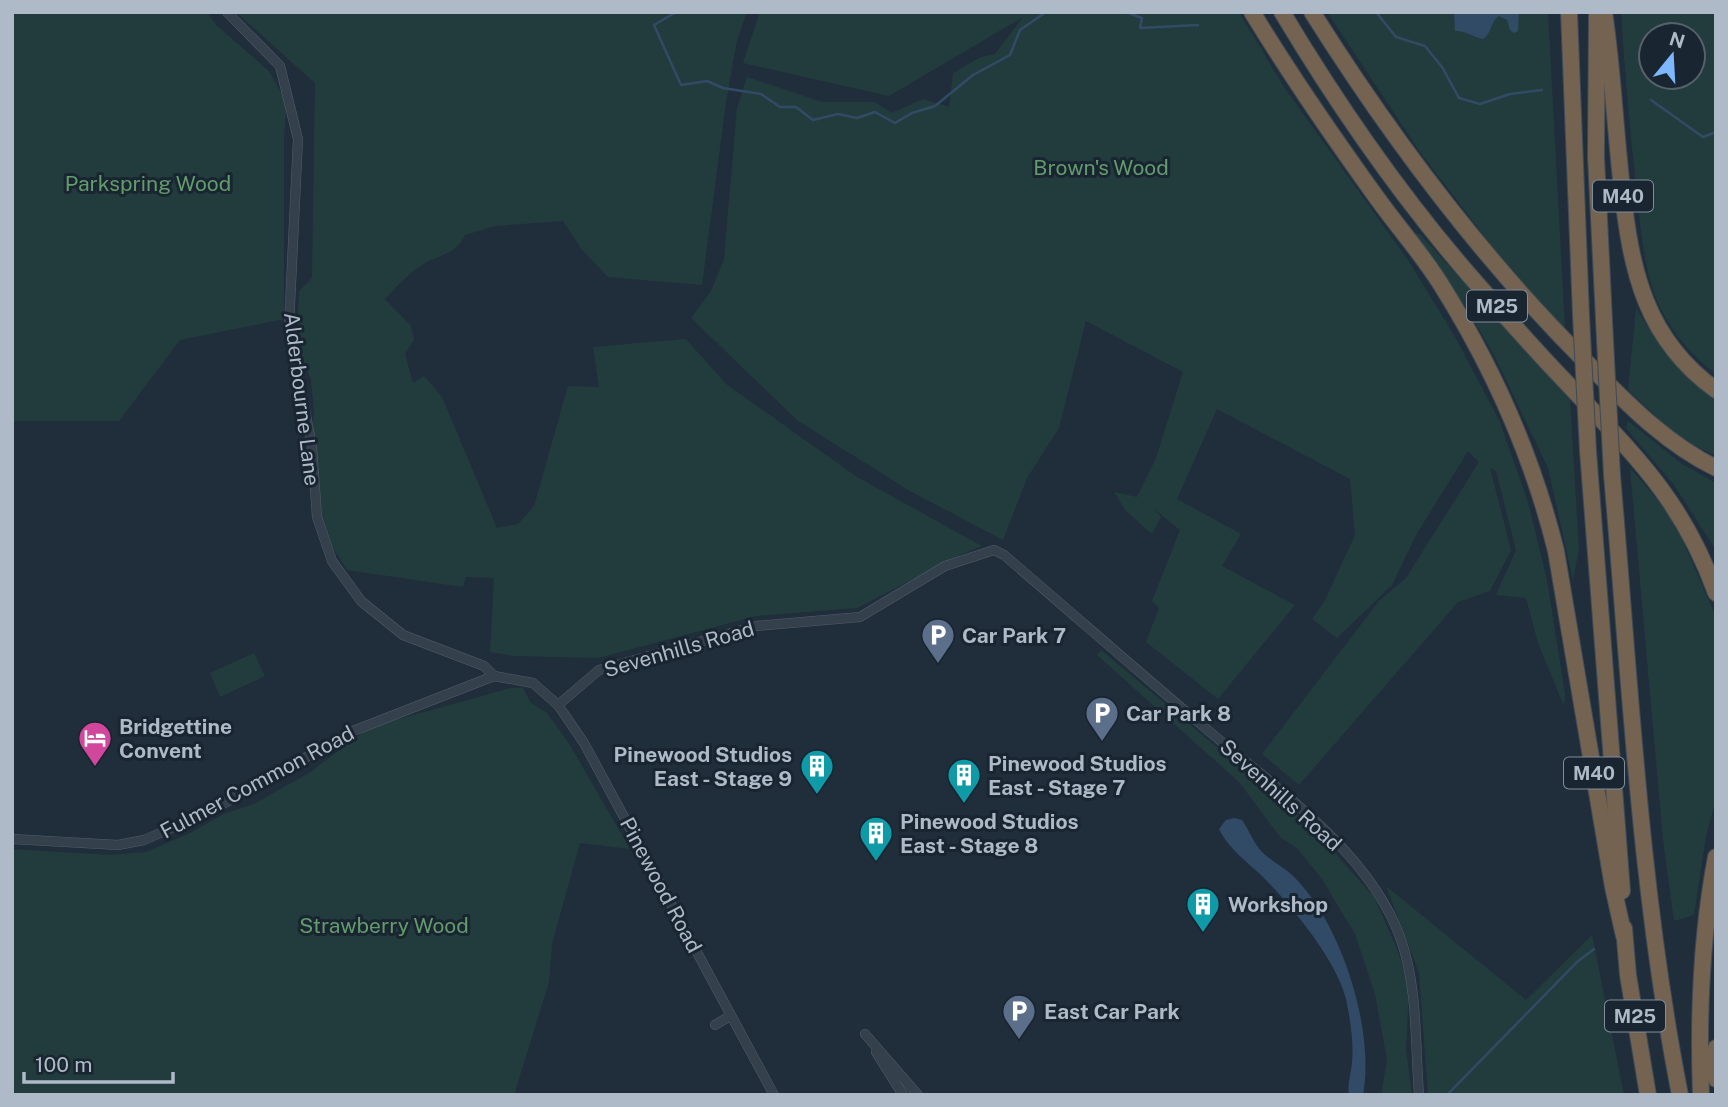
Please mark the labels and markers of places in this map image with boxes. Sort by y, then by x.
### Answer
parking icon: Car Park 7 [919,616,957,665]
place label: Car Park 7 [962,623,1066,648]
parking icon: Car Park 8 [1083,694,1121,743]
place label: Car Park 8 [1126,701,1231,726]
place label: Bridgettine Convent [119,714,232,763]
hotel icon: Bridgettine Convent [76,719,114,768]
place label: Pinewood Studios East - Stage 9 [614,742,792,791]
building icon: Pinewood Studios East - Stage 9 [798,747,836,796]
place label: Pinewood Studios East - Stage 7 [988,751,1167,800]
building icon: Pinewood Studios East - Stage 7 [945,756,983,805]
place label: Pinewood Studios East - Stage 8 [900,809,1079,858]
building icon: Pinewood Studios East - Stage 8 [857,814,895,863]
building icon: Workshop [1184,885,1222,934]
place label: Workshop [1228,892,1328,917]
parking icon: East Car Park [1000,992,1038,1041]
place label: East Car Park [1044,999,1180,1024]

